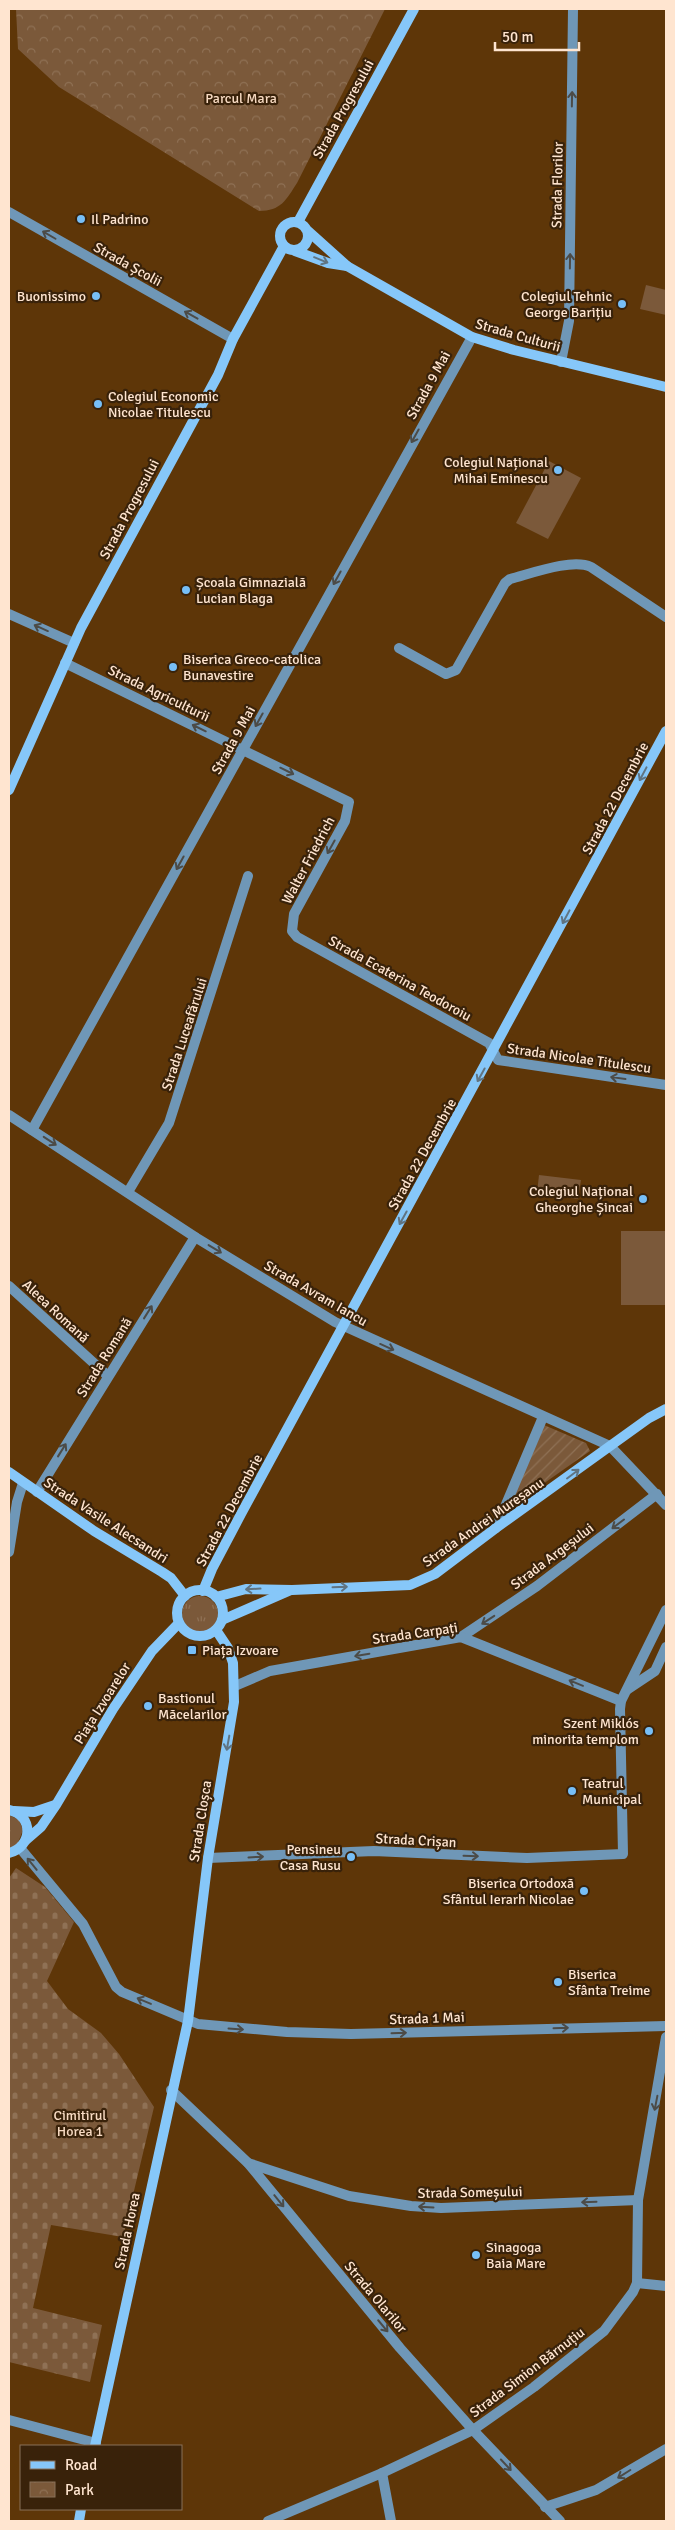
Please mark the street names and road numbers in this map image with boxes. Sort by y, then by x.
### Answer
street label: Strada Progresului [309,57,378,162]
street label: Strada Florilor [548,141,567,228]
street label: Strada Școlii [91,239,165,290]
street label: Strada Culturii [473,315,562,356]
street label: Strada 9 Mai [403,348,454,422]
street label: Strada Progresului [96,456,163,562]
street label: Strada Agriculturii [105,661,212,725]
street label: Strada 9 Mai [208,703,259,777]
street label: Strada 22 Decembrie [579,739,652,857]
street label: Walter Friedrich [278,814,339,907]
street label: Strada Ecaterina Teodoroiu [325,932,474,1025]
street label: Strada Luceafărului [158,976,211,1093]
street label: Strada Nicolae Titulescu [506,1040,652,1077]
street label: Strada 22 Decembrie [385,1095,460,1213]
street label: Strada Avram Iancu [261,1257,370,1330]
street label: Aleea Romană [19,1276,93,1347]
street label: Strada Romană [73,1314,136,1400]
street label: Strada 22 Decembrie [193,1451,266,1569]
street label: Strada Vasile Alecsandri [41,1474,171,1567]
street label: Strada Andrei Mureșanu [419,1474,547,1571]
street label: Strada Argeșului [507,1520,597,1593]
street label: Strada Carpați [371,1619,459,1648]
street label: Piața Izvoarelor [71,1659,135,1747]
street label: Strada Cloșca [186,1779,215,1863]
street label: Strada Crișan [375,1830,457,1851]
street label: Strada 1 Mai [389,2009,465,2028]
street label: Strada Someșului [418,2183,523,2202]
street label: Strada Horea [111,2191,144,2271]
street label: Strada Olarilor [341,2258,411,2337]
street label: Strada Simion Bărnuțiu [467,2324,588,2421]

